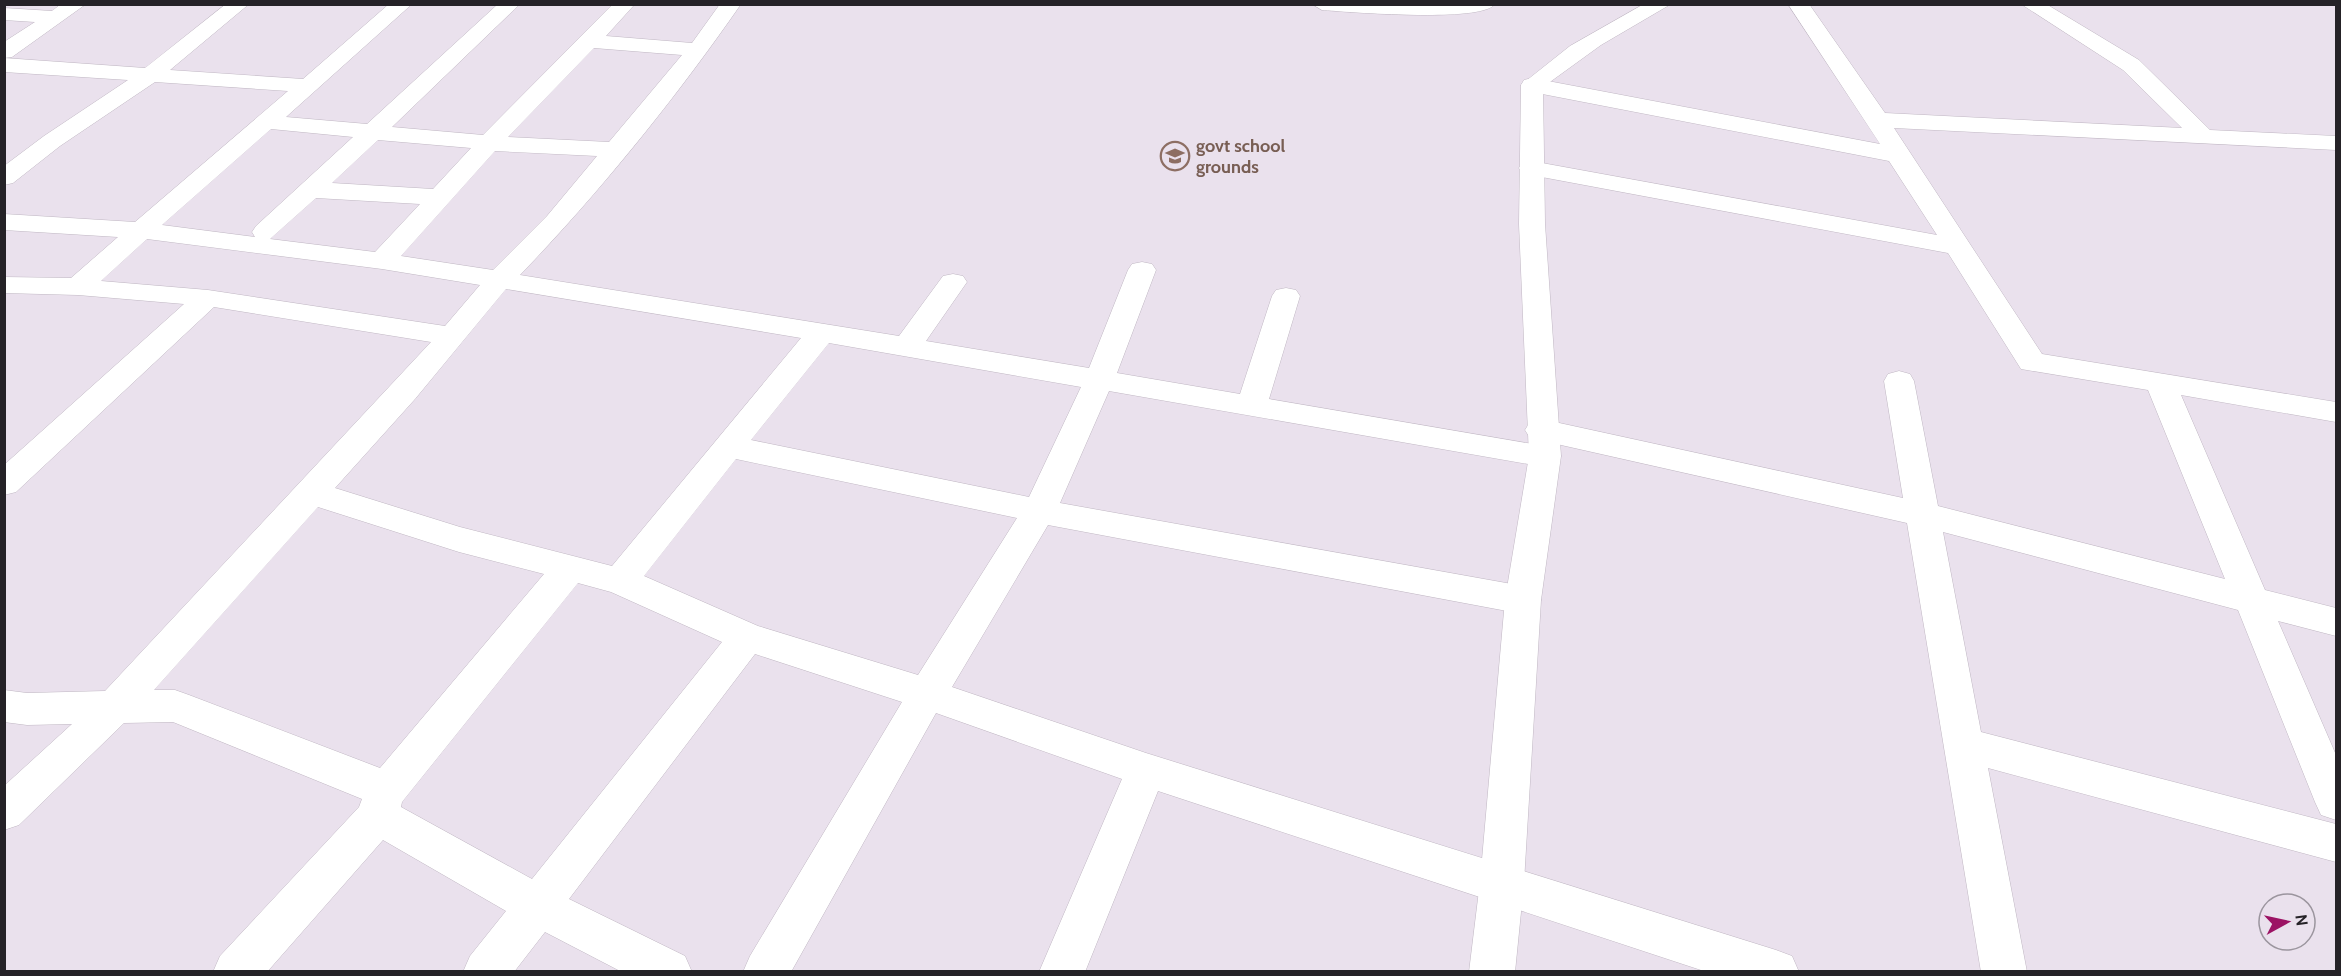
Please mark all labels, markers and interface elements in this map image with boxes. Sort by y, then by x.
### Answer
place label: govt school grounds [1196,135,1285,178]
school or university icon: govt school grounds [1159,140,1191,172]
north arrow [2257,892,2317,952]
text: N [2291,913,2312,927]

